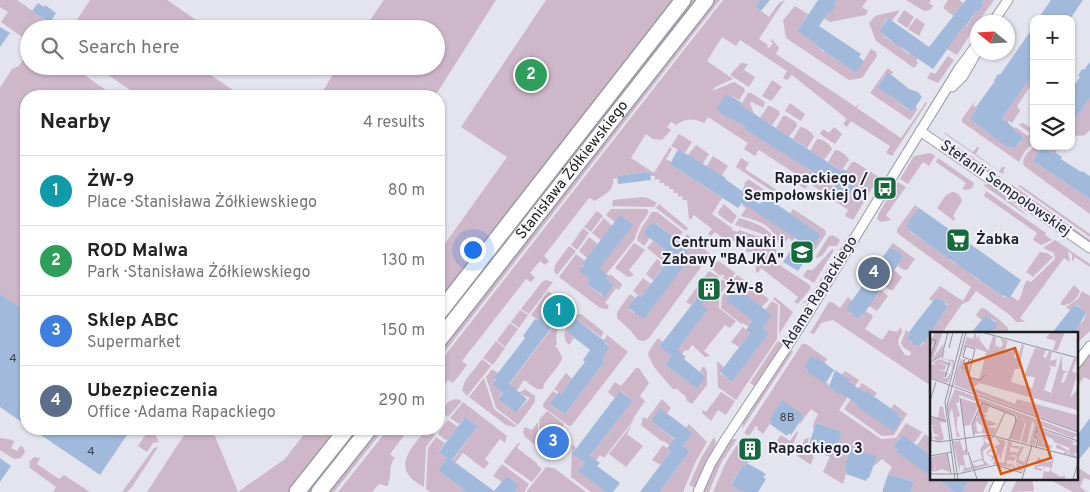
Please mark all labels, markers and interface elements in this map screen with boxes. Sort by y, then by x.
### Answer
north arrow [970,15,1015,60]
map controls [1030,15,1075,150]
button: + [1030,15,1075,60]
search box [20,20,445,75]
icon: search [38,34,66,62]
text: Search here [78,36,180,60]
pin: 2 [515,56,547,94]
button: − [1030,60,1075,105]
street label: Stanisława Żółkiewskiego [512,97,633,243]
button: layers [1030,105,1075,150]
text: Nearby [40,109,111,136]
text: 4 results [363,113,425,133]
street label: Stefanii Sempołowskiej [936,137,1074,241]
text: ŻW-9 [87,169,135,193]
place label: Rapackiego / Sempołowskiej 01 [744,170,868,206]
bus stop icon: Rapackiego / Sempołowskiej 01 [872,175,898,201]
text: 1 [53,181,59,201]
text: 80 m [388,181,425,201]
text: Place · Stanisława Żółkiewskiego [87,193,317,213]
supermarket icon: Żabka [945,227,971,253]
place label: Żabka [976,230,1019,250]
street label: Adama Rapackiego [778,233,862,353]
place label: Centrum Nauki i Zabawy "BAJKA" [662,234,784,270]
your location [460,237,486,263]
text: ROD Malwa [87,239,188,263]
school or university icon: Centrum Nauki i Zabawy "BAJKA" [789,239,815,265]
text: 2 [51,251,61,271]
text: 130 m [382,251,425,271]
pin: 4 [858,254,890,292]
text: Park · Stanisława Żółkiewskiego [87,263,310,283]
building icon: ŻW-8 [696,276,722,302]
place label: ŻW-8 [726,279,764,299]
pin: 1 [543,292,575,330]
text: Sklep ABC [87,309,179,333]
text: 3 [51,321,61,341]
text: 150 m [382,321,425,341]
inset map [930,332,1078,480]
text: Supermarket [87,333,181,353]
house number: 4 [9,351,17,367]
text: Ubezpieczenia [87,379,218,403]
text: 4 [51,391,61,411]
text: 290 m [378,391,425,411]
text: Office · Adama Rapackiego [87,403,276,423]
house number: 8B [779,410,795,426]
pin: 3 [537,423,569,461]
building icon: Rapackiego 3 [737,436,763,462]
place label: Rapackiego 3 [768,440,863,459]
house number: 4 [87,444,95,460]

